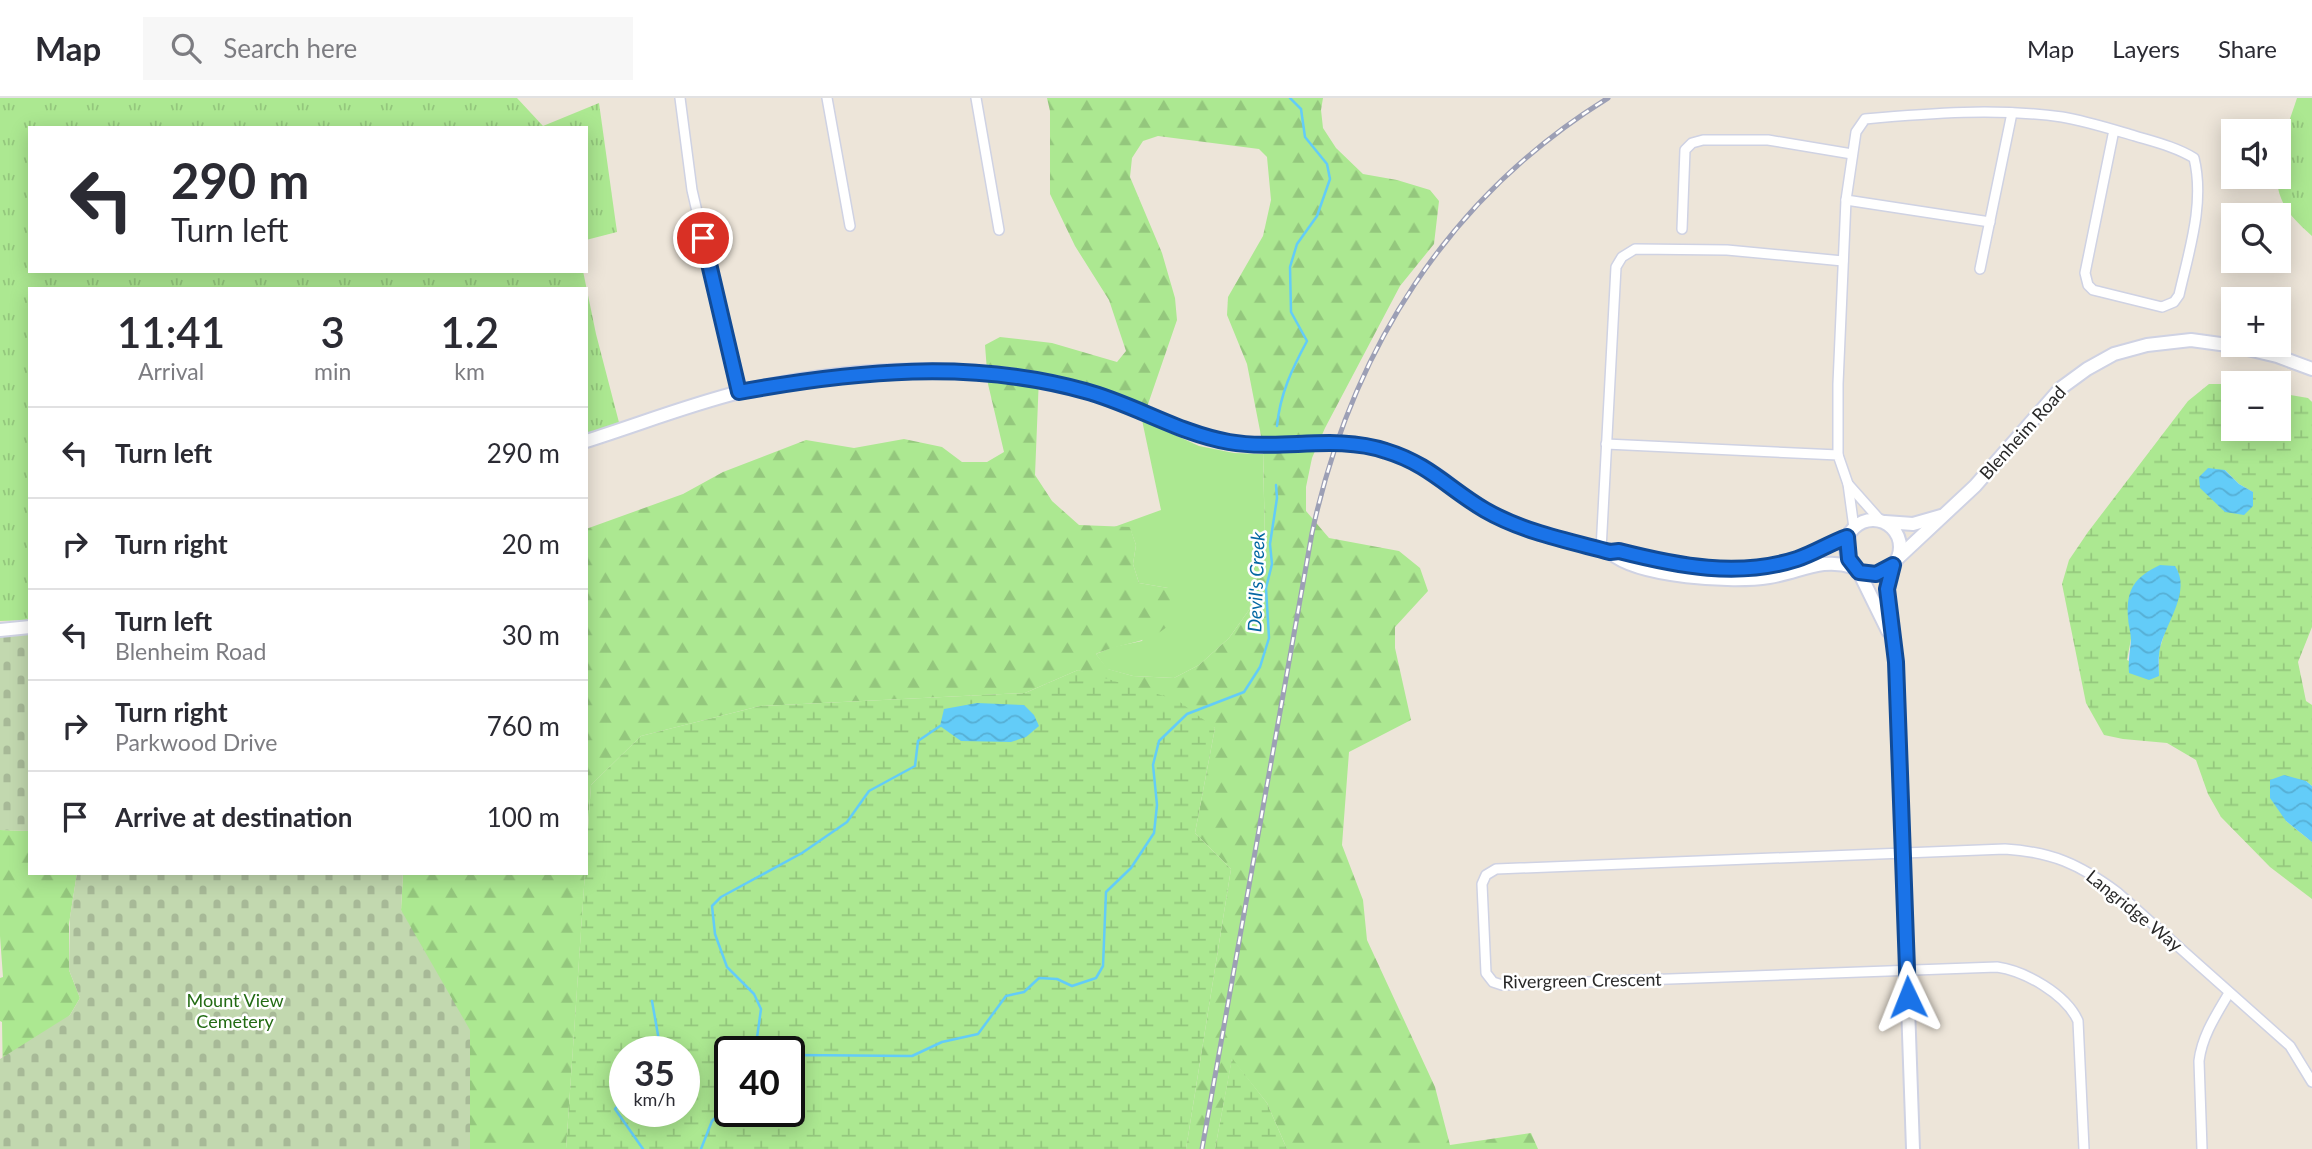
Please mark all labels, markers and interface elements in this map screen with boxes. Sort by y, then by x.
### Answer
search box [143,17,633,80]
text: Map [35,28,101,68]
icon: search [167,29,205,67]
text: Search here [223,32,357,64]
text: Map [2027,34,2074,63]
text: Layers [2112,34,2180,63]
text: Share [2218,34,2277,63]
map controls [2221,119,2291,441]
button: sound [2221,119,2291,189]
text: 290 m [171,151,309,209]
icon: left [56,154,147,245]
button: search [2221,203,2291,273]
pin [673,208,733,268]
text: Turn left [171,210,288,249]
icon: arrive [684,219,722,257]
button: + [2221,287,2291,357]
text: 11:41 [117,307,225,357]
text: 3 [321,307,345,357]
text: 1.2 [440,307,499,357]
text: Arrival [138,357,204,385]
text: min [314,357,351,385]
text: km [454,357,485,385]
button: − [2221,371,2291,441]
street label: Blenheim Road [1974,381,2070,484]
icon: left [56,434,94,472]
text: Turn left [115,437,212,469]
text: 290 m [487,437,560,469]
icon: right [56,525,94,563]
text: Turn right [115,528,228,560]
text: 20 m [502,528,560,560]
water label: Devil's Creek [1242,530,1269,633]
text: Turn left [115,605,212,637]
icon: left [56,616,94,654]
text: 30 m [502,619,560,651]
text: Blenheim Road [115,637,266,665]
text: Turn right [115,696,228,728]
icon: right [56,707,94,745]
text: 760 m [487,710,560,742]
text: Parkwood Drive [115,728,278,756]
icon: arrive [56,798,94,836]
text: Arrive at destination [115,801,352,833]
text: 100 m [487,801,560,833]
street label: Langridge Way [2082,865,2188,956]
position arrow [1871,960,1945,1034]
street label: Rivergreen Crescent [1502,968,1662,992]
park label: Mount View Cemetery [186,989,284,1032]
speed limit sign: 40 [714,1036,805,1127]
text: 35 [634,1051,675,1093]
text: km/h [633,1088,676,1110]

